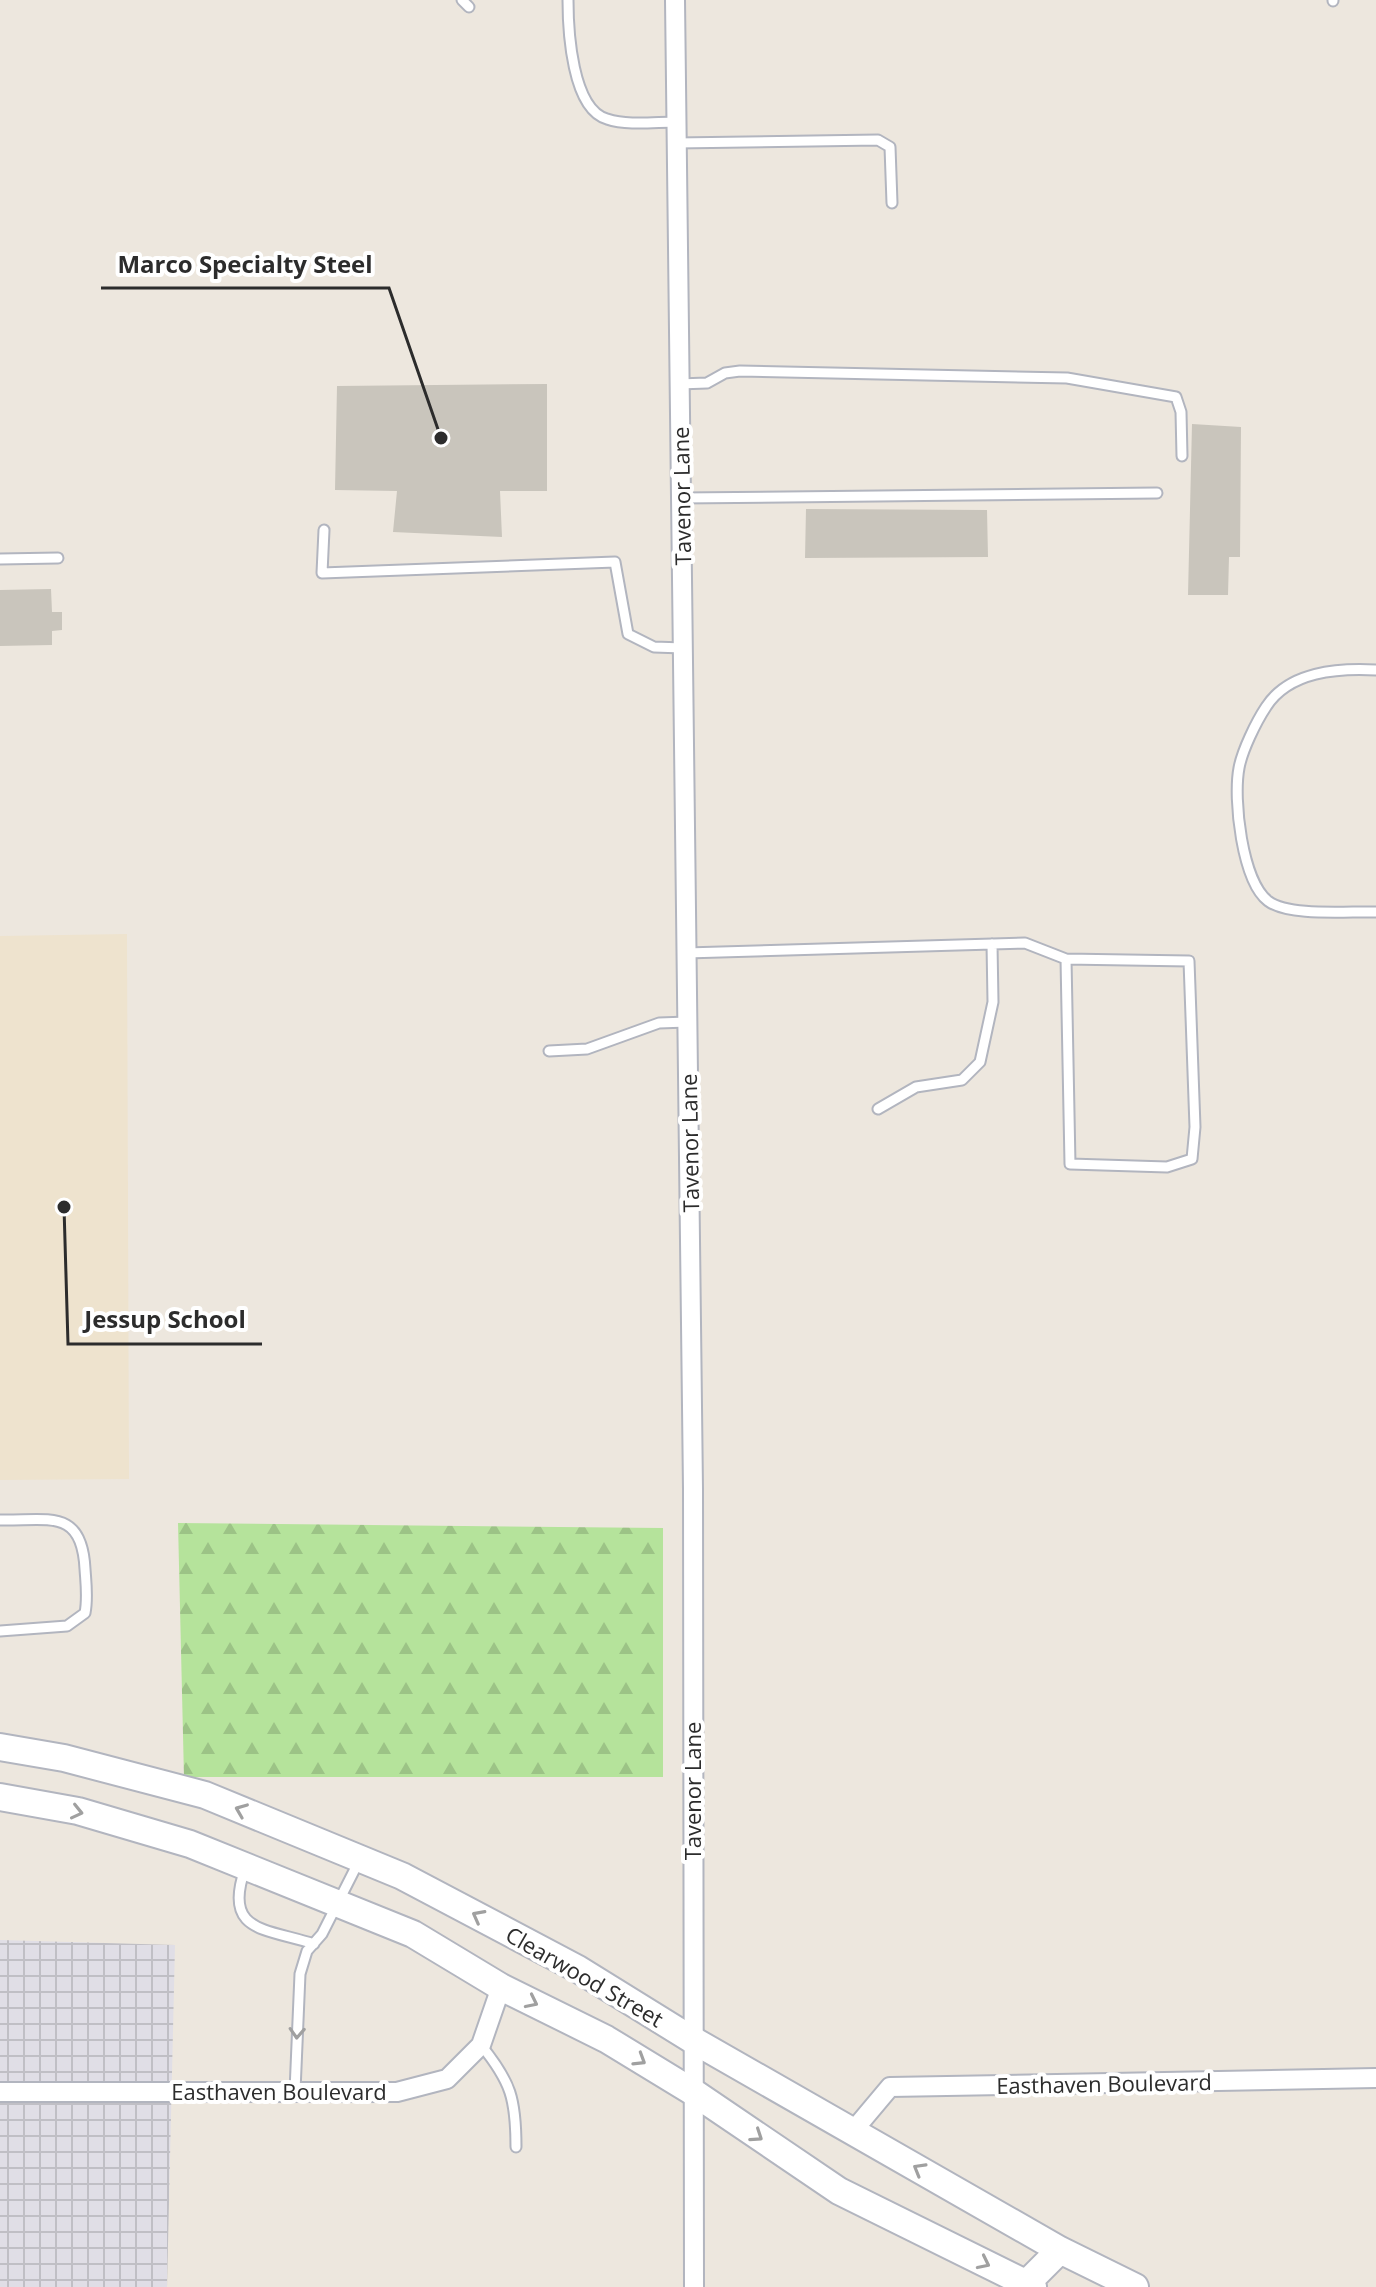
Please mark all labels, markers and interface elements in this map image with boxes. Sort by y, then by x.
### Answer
callout: Marco Specialty Steel [101,240,389,288]
text: Marco Specialty Steel [117,247,373,280]
street label: Tavenor Lane [665,426,697,566]
street label: Tavenor Lane [673,1073,705,1213]
callout: Jessup School [68,1296,262,1344]
text: Jessup School [82,1302,246,1335]
street label: Tavenor Lane [677,1722,707,1860]
one-way arrow [69,1803,83,1820]
one-way arrow [235,1803,249,1820]
one-way arrow [473,1910,487,1926]
street label: Clearwood Street [501,1919,669,2033]
one-way arrow [523,1993,538,2008]
one-way arrow [289,2027,306,2040]
one-way arrow [631,2051,646,2066]
street label: Easthaven Boulevard [996,2066,1212,2100]
street label: Easthaven Boulevard [171,2076,387,2106]
one-way arrow [749,2126,763,2141]
one-way arrow [913,2163,928,2179]
one-way arrow [975,2253,990,2268]

